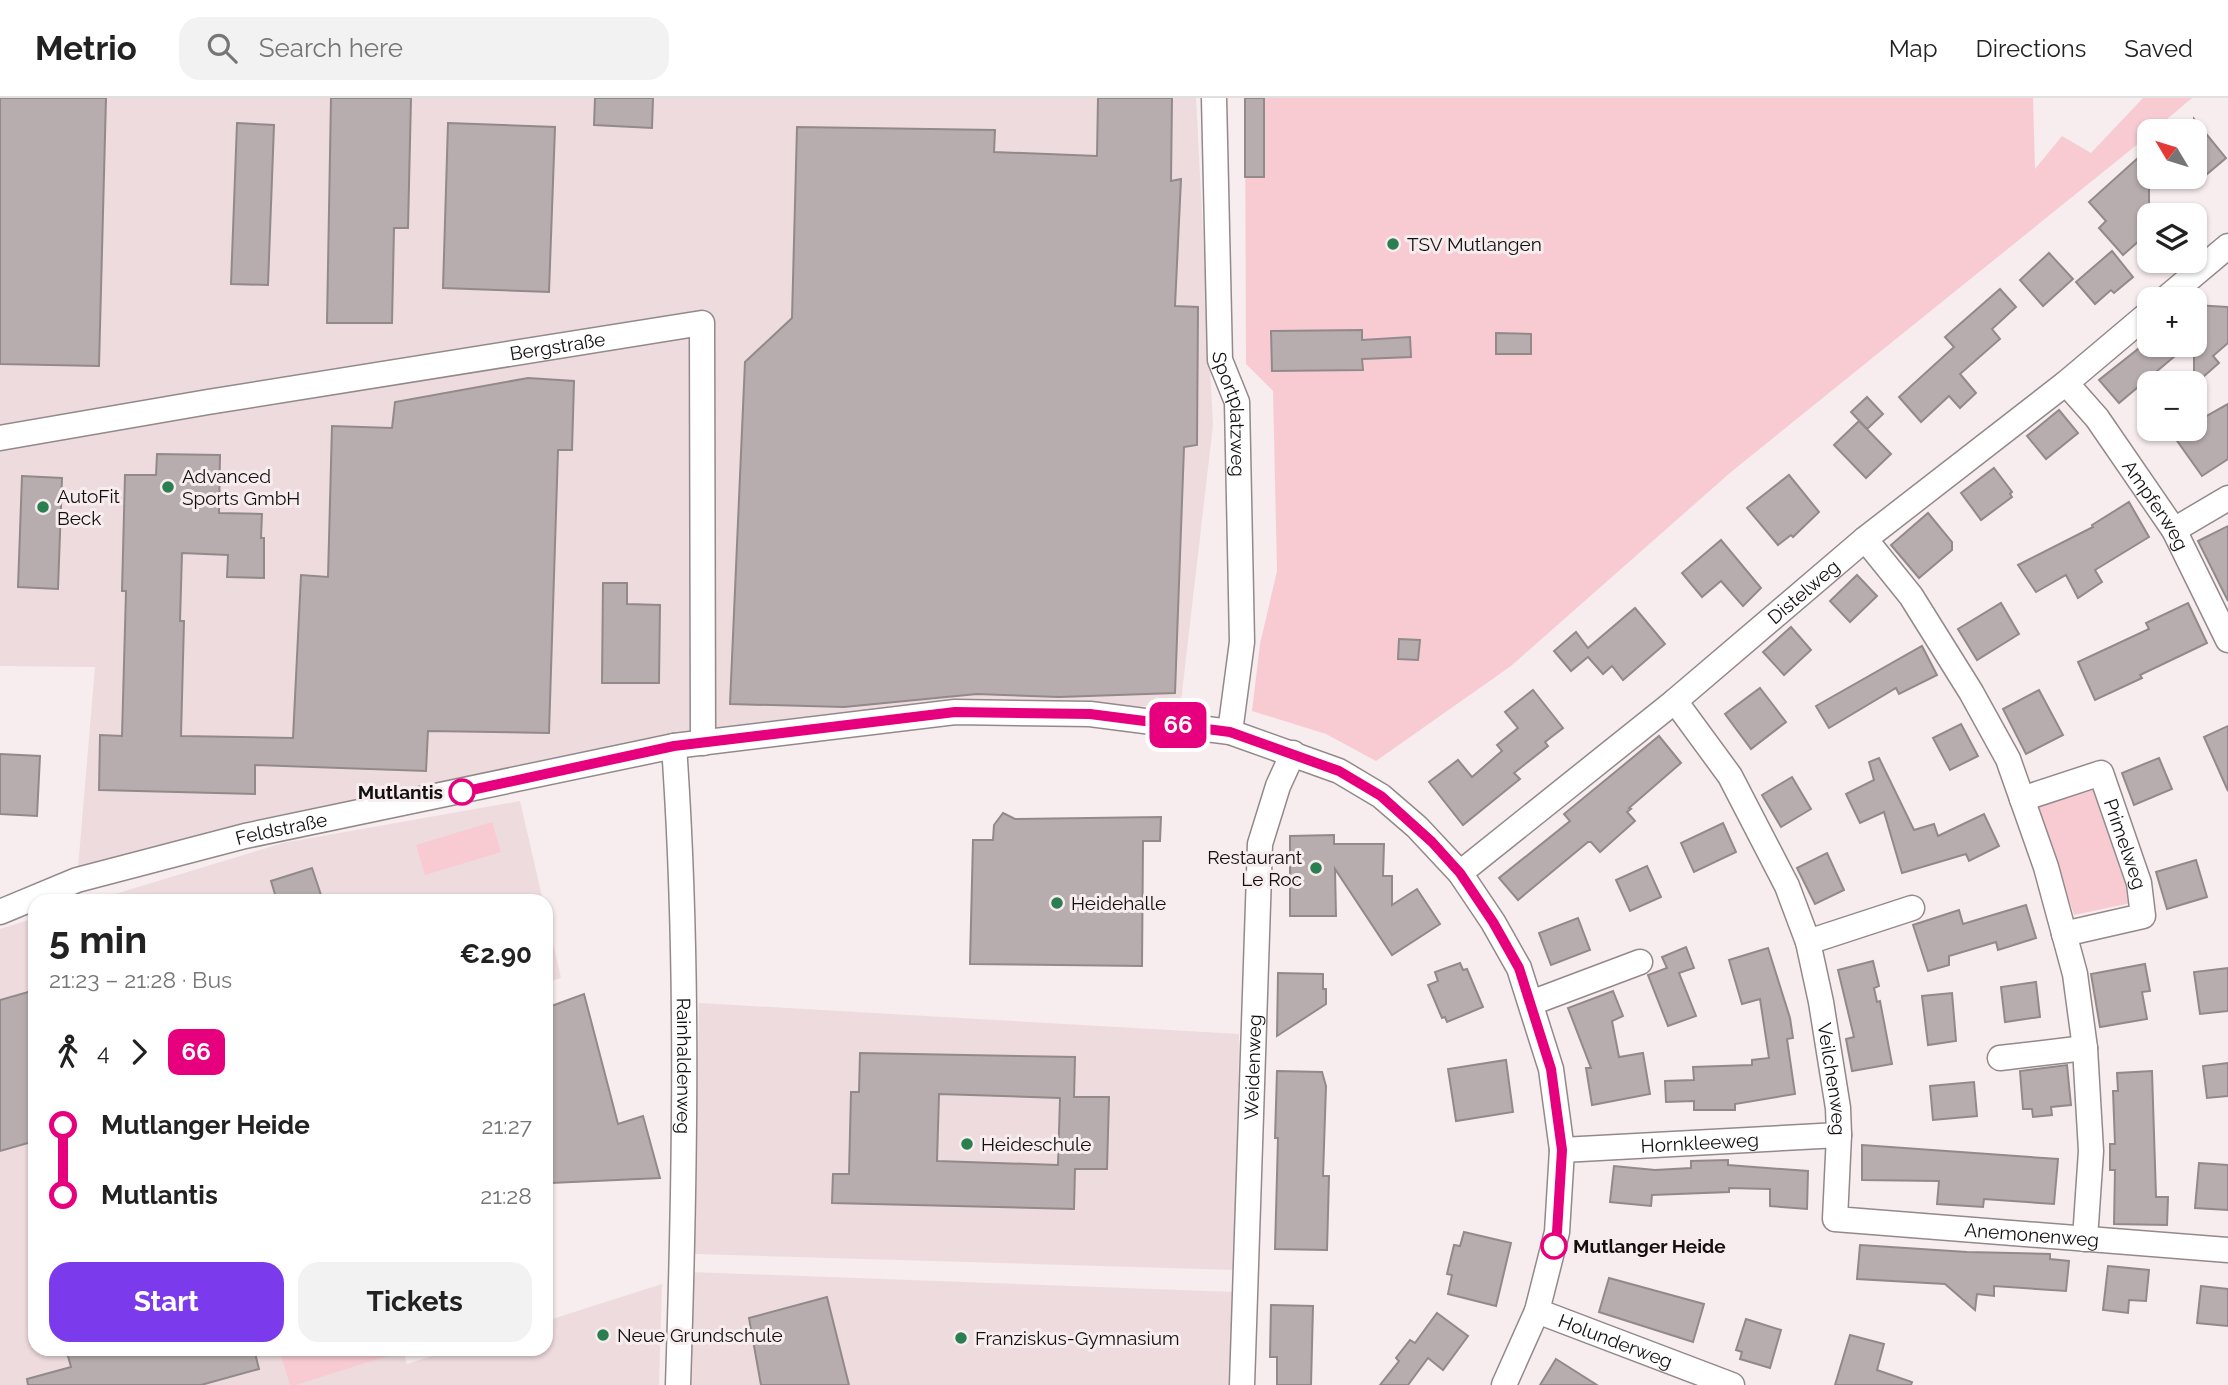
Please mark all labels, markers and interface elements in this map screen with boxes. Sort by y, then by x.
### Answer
search box [179,17,669,80]
text: Metrio [35,29,137,68]
icon: search [203,29,241,67]
text: Search here [259,33,403,63]
text: Map [1889,34,1938,63]
text: Directions [1976,34,2086,63]
text: Saved [2124,34,2193,63]
north arrow [2137,119,2207,189]
map controls [2137,119,2207,441]
button: layers [2137,203,2207,273]
place label: TSV Mutlangen [1407,233,1542,255]
marker: TSV Mutlangen [1385,236,1401,252]
button: + [2137,287,2207,357]
street label: Bergstraße [508,328,607,365]
street label: Sportplatzweg [1209,351,1250,477]
button: − [2137,371,2207,441]
street label: Ampferweg [2118,456,2193,554]
place label: Advanced Sports GmbH [182,465,300,509]
marker: Advanced Sports GmbH [160,479,176,495]
place label: AutoFit Beck [57,485,121,529]
marker: AutoFit Beck [35,499,51,515]
street label: Distelweg [1763,555,1844,628]
line badge: 66 [1146,702,1210,748]
text: 66 [1163,710,1193,739]
marker: Mutlantis [449,779,475,805]
place label: Mutlantis [358,781,443,803]
street label: Primelweg [2100,796,2151,892]
street label: Feldstraße [233,808,329,849]
place label: Restaurant Le Roc [1207,846,1303,890]
marker: Restaurant Le Roc [1308,860,1324,876]
place label: Heidehalle [1071,892,1166,914]
marker: Heidehalle [1049,895,1065,911]
text: 5 min [49,917,147,962]
text: €2.90 [459,939,532,969]
text: 21:23 – 21:28 · Bus [49,966,232,993]
street label: Rainhaldenweg [673,997,695,1134]
street label: Weidenweg [1240,1014,1265,1120]
street label: Veilchenweg [1813,1021,1850,1136]
icon: walk [49,1033,87,1071]
icon: forward [120,1033,158,1071]
text: 66 [182,1037,211,1066]
text: 4 [97,1038,110,1065]
text: Mutlanger Heide [101,1110,310,1140]
text: 21:27 [482,1112,532,1139]
street label: Hornkleeweg [1640,1128,1759,1157]
place label: Heideschule [981,1133,1091,1155]
marker: Heideschule [959,1136,975,1152]
text: Mutlantis [101,1180,218,1210]
text: 21:28 [480,1182,532,1209]
street label: Anemonenweg [1964,1218,2100,1251]
marker: Mutlanger Heide [1541,1233,1567,1259]
place label: Mutlanger Heide [1573,1235,1726,1257]
button: Start [49,1262,284,1342]
button: Tickets [298,1262,532,1342]
street label: Holunderweg [1555,1309,1676,1372]
place label: Neue Grundschule [617,1324,783,1346]
marker: Neue Grundschule [595,1327,611,1343]
place label: Franziskus-Gymnasium [975,1327,1179,1349]
marker: Franziskus-Gymnasium [953,1330,969,1346]

